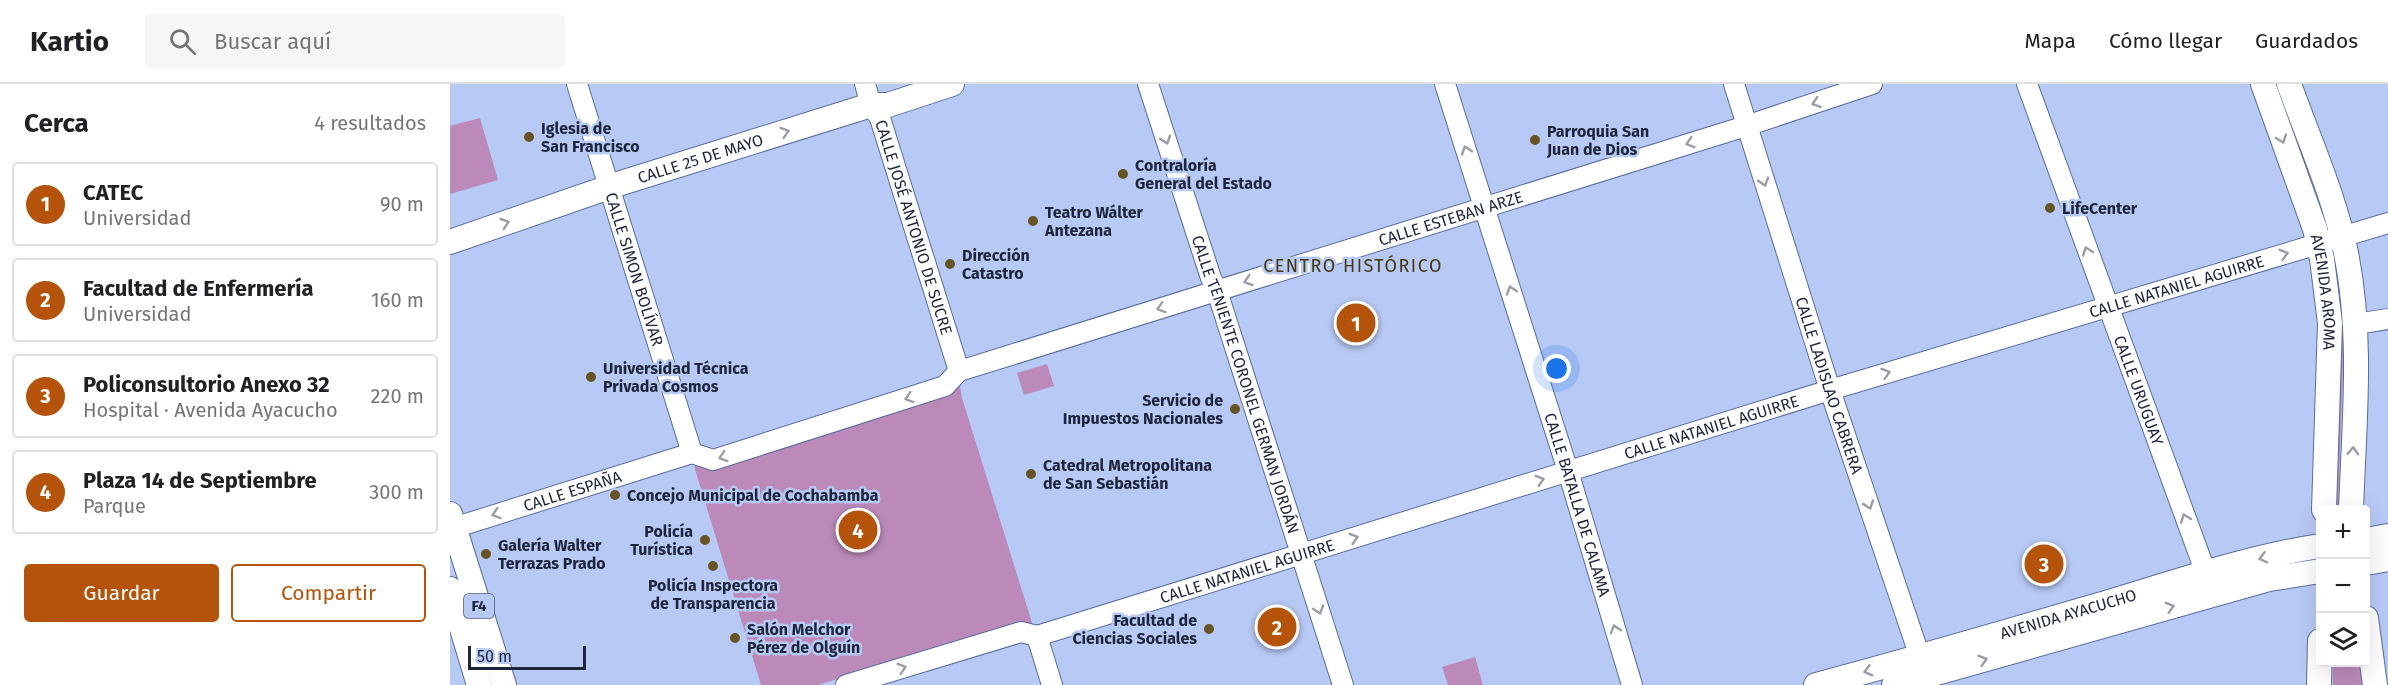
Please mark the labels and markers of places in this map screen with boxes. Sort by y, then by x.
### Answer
place label: Iglesia de San Francisco [541,119,640,156]
place label: Parroquia San Juan de Dios [1546,122,1649,159]
marker: Iglesia de San Francisco [522,130,536,144]
marker: Parroquia San Juan de Dios [1528,133,1542,147]
place label: Contraloría General del Estado [1135,156,1272,193]
marker: Contraloría General del Estado [1116,167,1130,181]
place label: LifeCenter [2062,199,2138,218]
marker: LifeCenter [2043,201,2057,215]
place label: Teatro Wálter Antezana [1044,203,1144,240]
marker: Teatro Wálter Antezana [1026,214,1040,228]
place label: Dirección Catastro [962,246,1030,283]
marker: Dirección Catastro [943,257,957,271]
pin: 1 [1336,300,1376,346]
place label: Universidad Técnica Privada Cosmos [603,359,749,396]
marker: Universidad Técnica Privada Cosmos [584,370,598,384]
place label: Servicio de Impuestos Nacionales [1063,391,1223,428]
marker: Servicio de Impuestos Nacionales [1228,402,1242,416]
place label: Catedral Metropolitana de San Sebastián [1043,456,1212,493]
marker: Catedral Metropolitana de San Sebastián [1024,467,1038,481]
place label: Concejo Municipal de Cochabamba [627,486,879,505]
marker: Concejo Municipal de Cochabamba [608,488,622,502]
pin: 4 [838,508,878,552]
place label: Policía Turística [630,522,693,559]
marker: Policía Turística [698,533,712,547]
place label: Galería Walter Terrazas Prado [498,536,606,573]
pin: 3 [2024,542,2064,586]
marker: Galería Walter Terrazas Prado [479,547,493,561]
marker: Policía Inspectora de Transparencia [706,559,720,573]
place label: Policía Inspectora de Transparencia [648,576,778,613]
pin: 2 [1258,604,1296,650]
place label: Facultad de Ciencias Sociales [1072,611,1197,648]
place label: Salón Melchor Pérez de Olguín [747,620,860,657]
marker: Facultad de Ciencias Sociales [1202,622,1216,636]
marker: Salón Melchor Pérez de Olguín [728,631,742,645]

